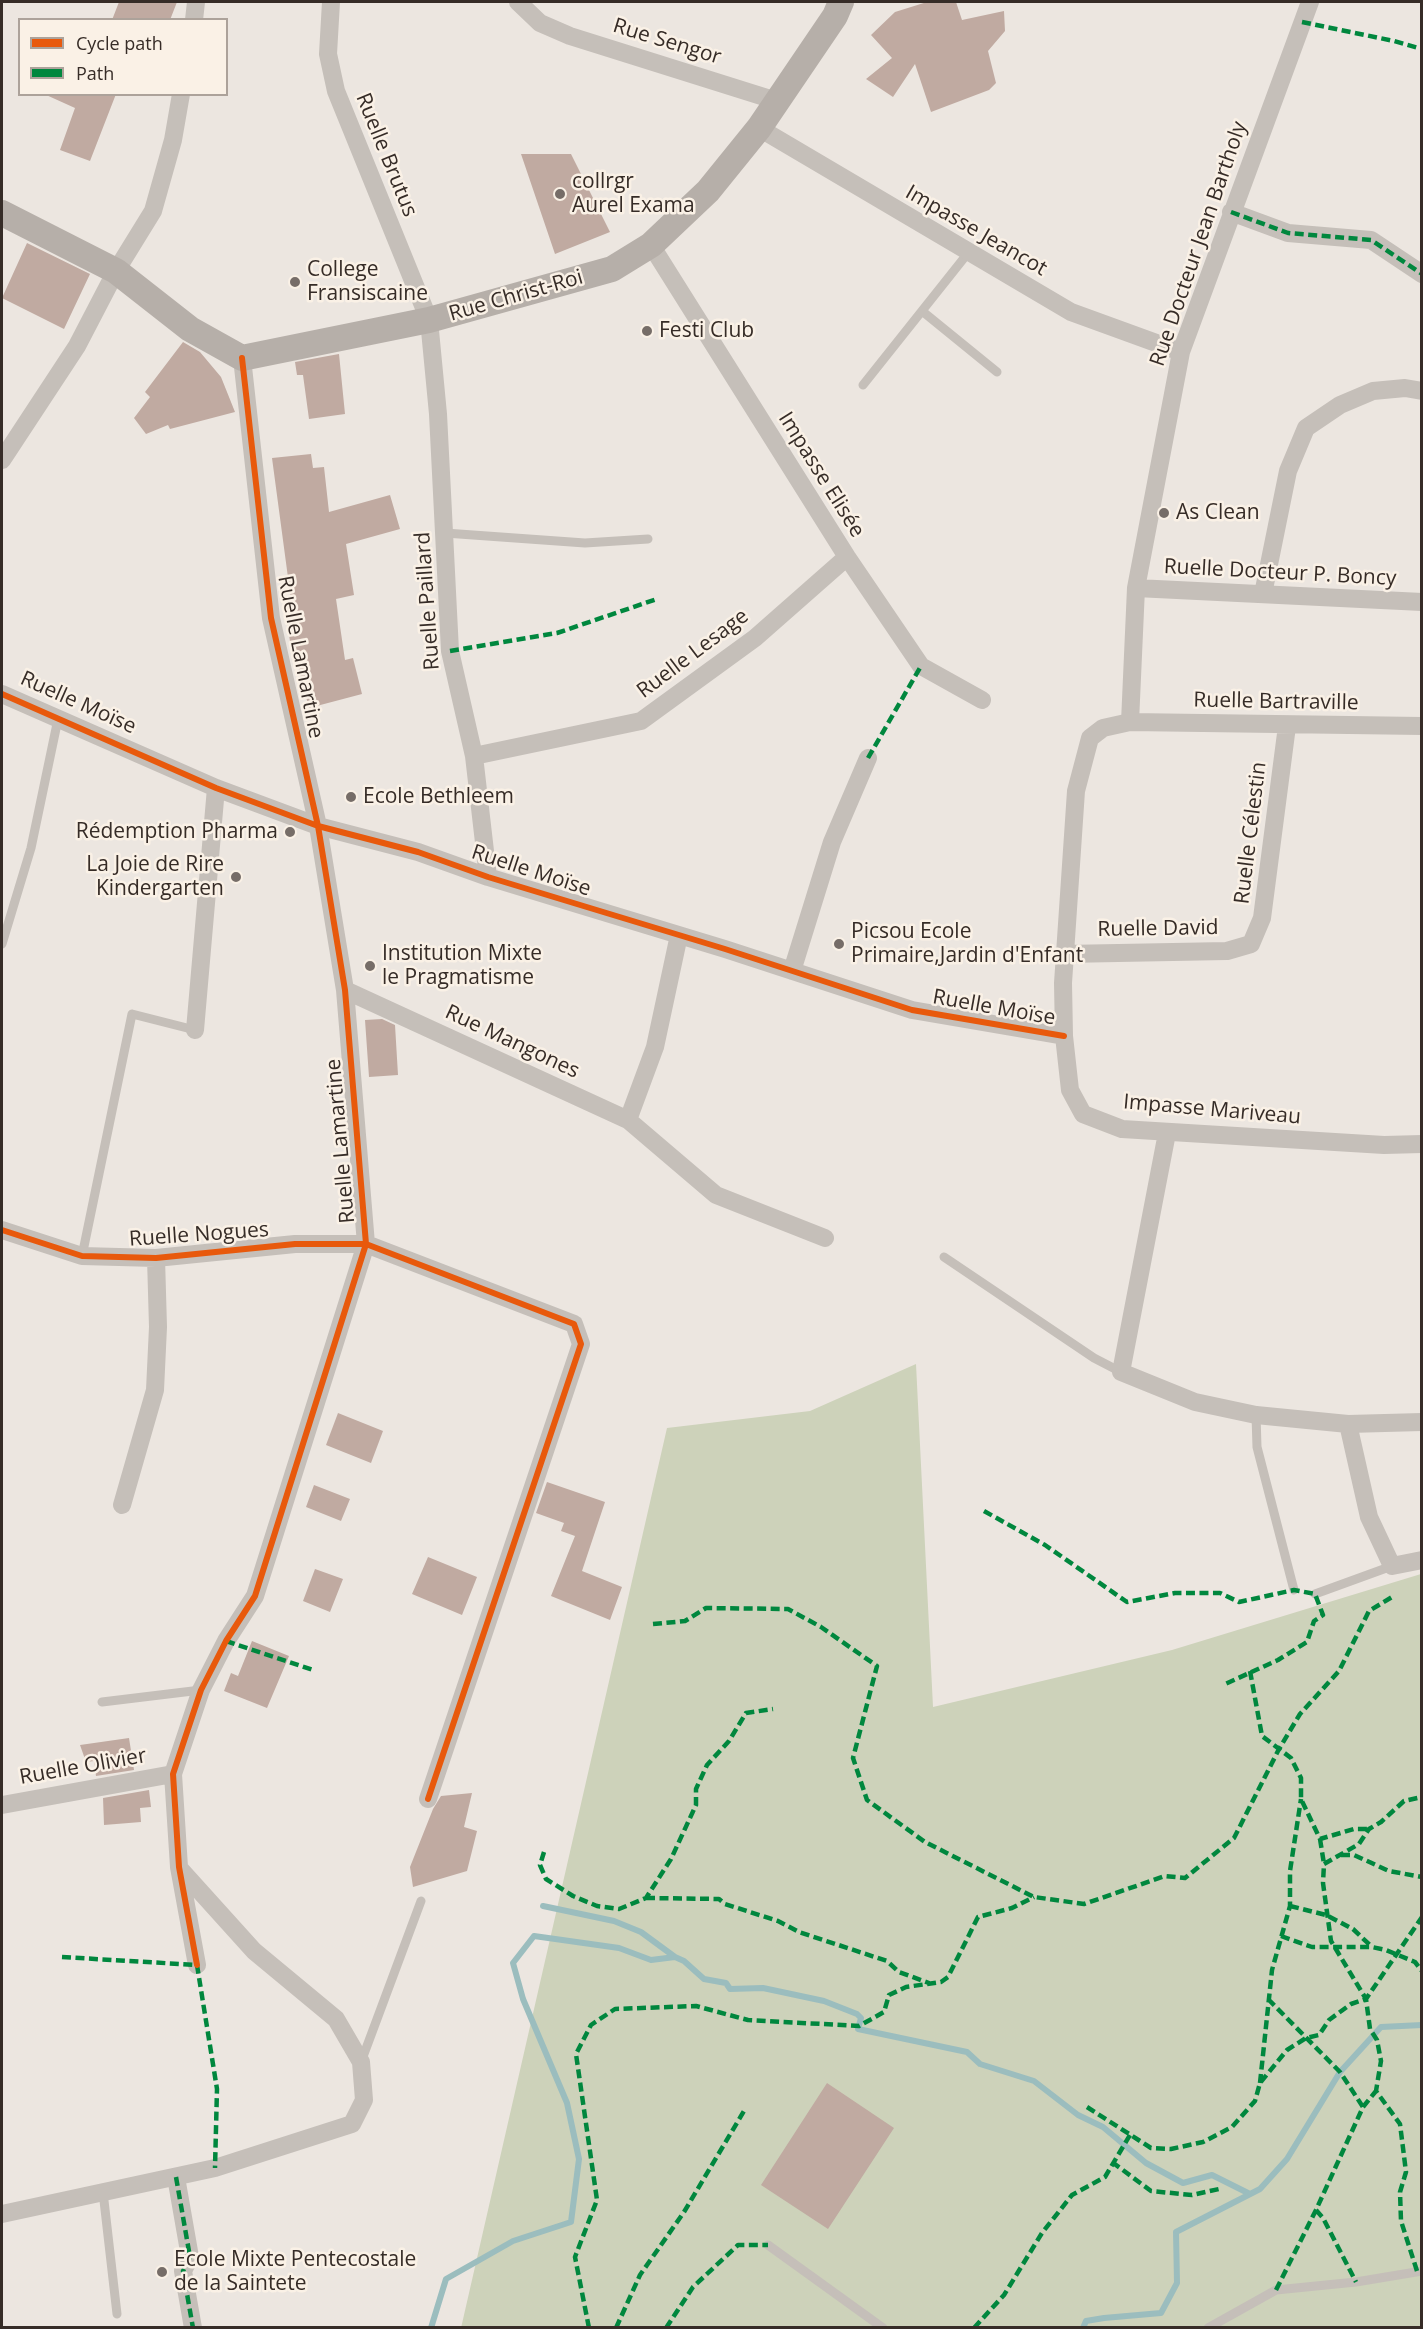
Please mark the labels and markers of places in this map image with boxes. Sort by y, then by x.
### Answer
place label: collrgr Aurel Exama [572,169,695,219]
marker: collrgr Aurel Exama [553,187,567,201]
place label: College Fransiscaine [307,257,428,307]
marker: College Fransiscaine [288,275,302,289]
place label: Festi Club [659,318,754,344]
marker: Festi Club [640,324,654,338]
place label: As Clean [1176,500,1260,526]
marker: As Clean [1157,506,1171,520]
place label: Ecole Bethleem [363,784,514,810]
marker: Ecole Bethleem [344,790,358,804]
place label: Rédemption Pharma [76,819,278,845]
marker: Rédemption Pharma [283,825,297,839]
place label: La Joie de Rire Kindergarten [86,852,224,902]
marker: La Joie de Rire Kindergarten [229,870,243,884]
place label: Picsou Ecole Primaire,Jardin d'Enfant [851,919,1083,969]
marker: Picsou Ecole Primaire,Jardin d'Enfant [832,937,846,951]
place label: Institution Mixte le Pragmatisme [382,941,542,991]
marker: Institution Mixte le Pragmatisme [363,959,377,973]
place label: Ecole Mixte Pentecostale de la Saintete [174,2247,416,2297]
marker: Ecole Mixte Pentecostale de la Saintete [155,2265,169,2279]

